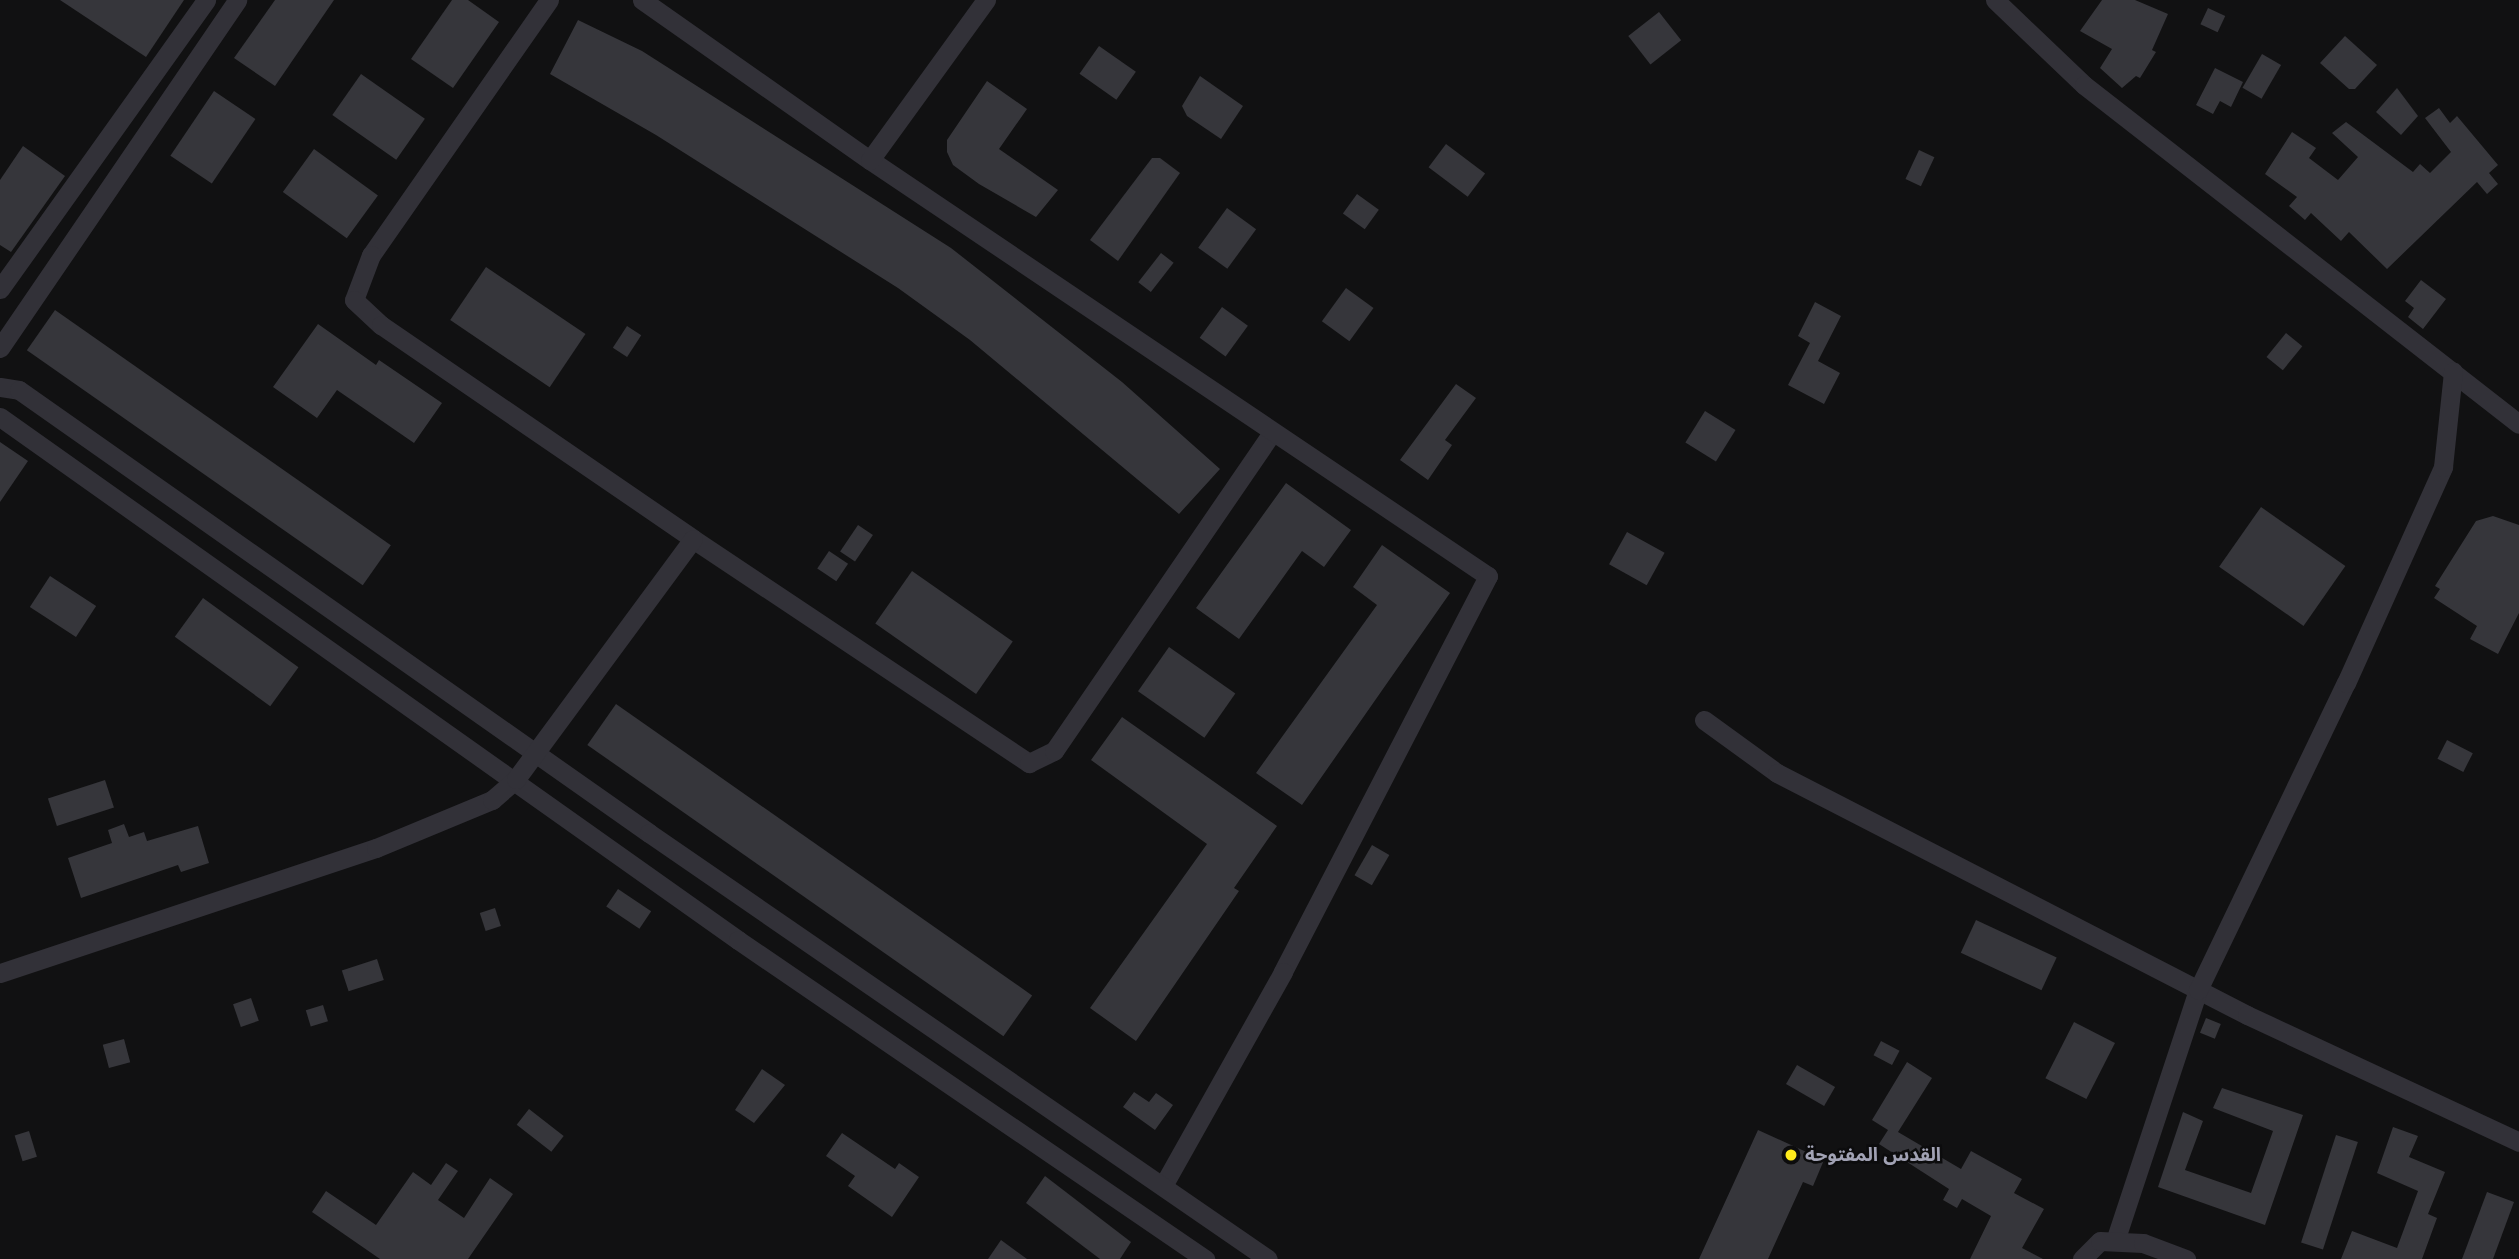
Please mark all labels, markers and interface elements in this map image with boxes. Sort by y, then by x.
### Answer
place label: القدس المفتوحة [1805,1144,1941,1166]
marker: القدس المفتوحة [1783,1147,1799,1163]

